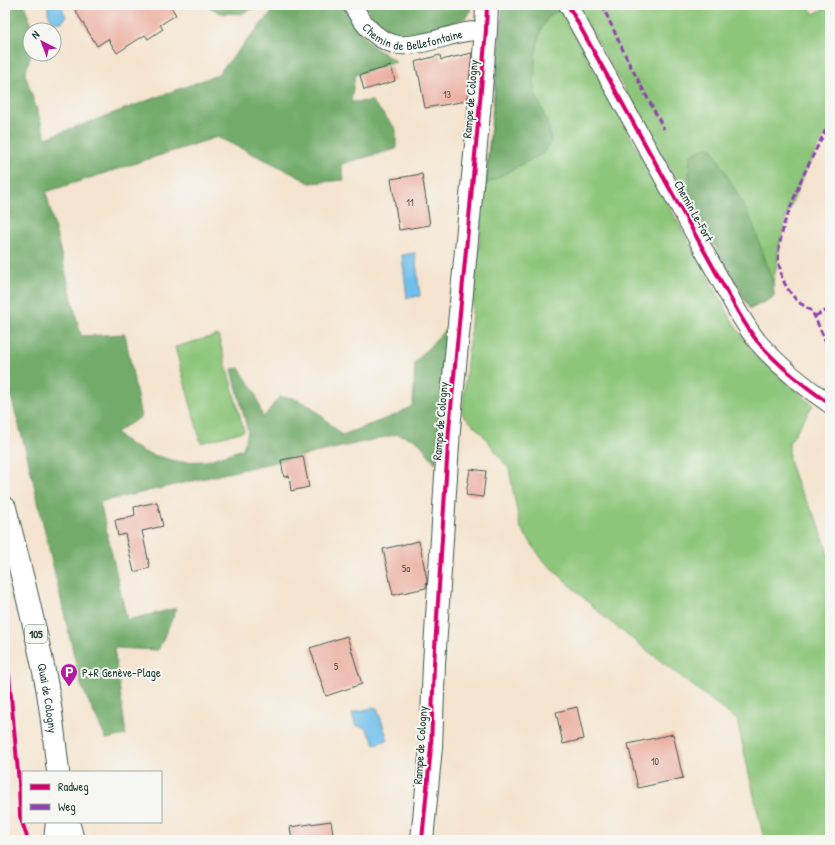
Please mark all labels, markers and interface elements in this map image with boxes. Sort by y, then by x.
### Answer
street label: Chemin de Bellefontaine [359,19,464,54]
north arrow [22,22,62,62]
text: N [28,27,42,42]
street label: Rampe de Cologny [458,59,482,139]
house number: 13 [443,88,452,101]
street label: Chemin Le-Fort [670,177,718,245]
house number: 11 [406,196,414,209]
street label: Rampe de Cologny [428,381,452,461]
house number: 5a [402,562,410,575]
road number: 105 [25,625,47,643]
house number: 5 [334,660,339,673]
street label: Quai de Cologny [34,662,62,734]
parking icon: P+R Genève-Plage [59,662,79,687]
place label: P+R Genève-Plage [82,664,161,681]
street label: Rampe de Cologny [409,705,431,785]
house number: 10 [651,755,660,768]
legend [22,771,162,823]
text: Radweg [58,778,89,795]
text: Weg [58,798,76,815]

